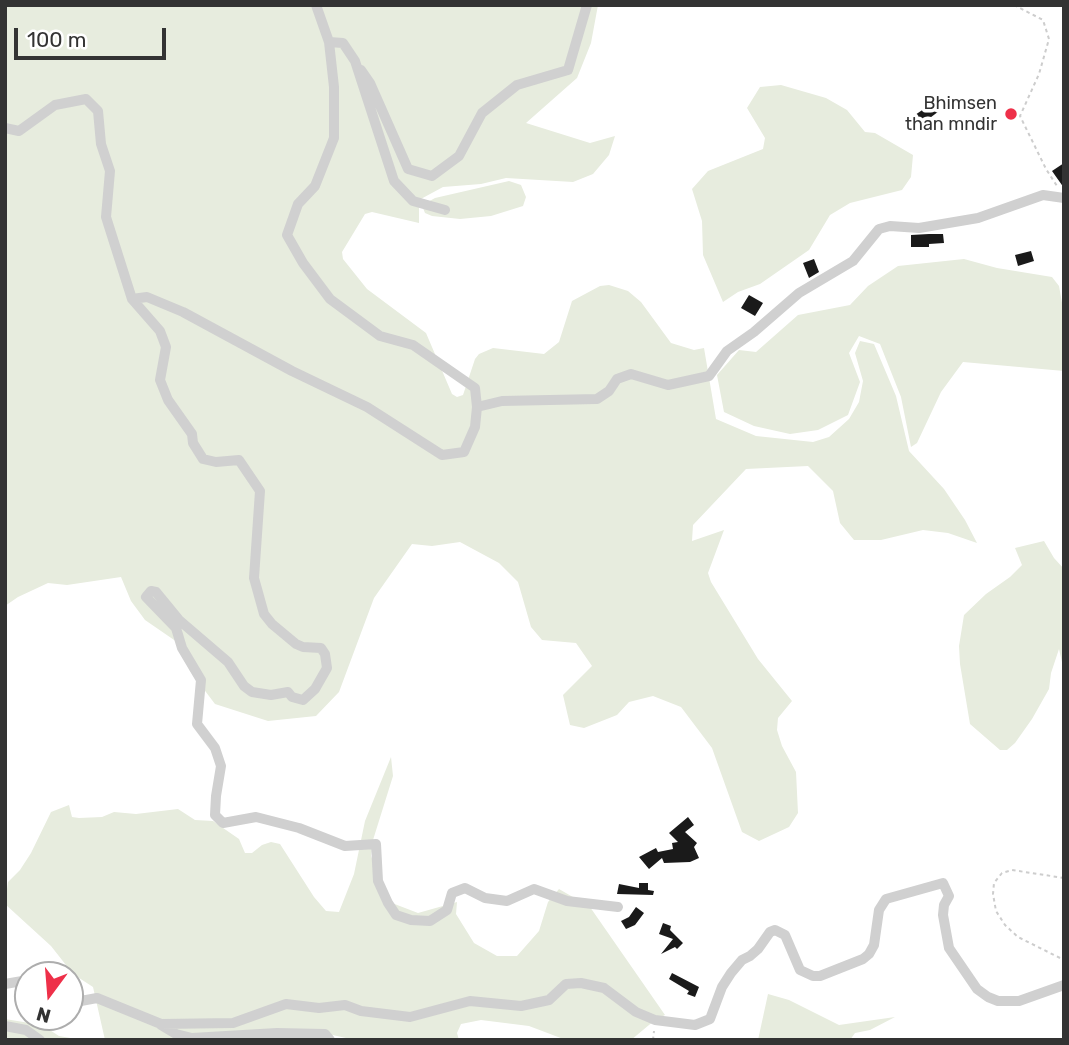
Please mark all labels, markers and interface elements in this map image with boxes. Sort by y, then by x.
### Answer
scale bar [18,14,170,58]
text: 100 m [27,27,86,52]
place label: Bhimsen than mndir [905,93,997,136]
marker: Bhimsen than mndir [1003,106,1019,122]
north arrow [14,961,84,1031]
text: N [34,1002,53,1028]

